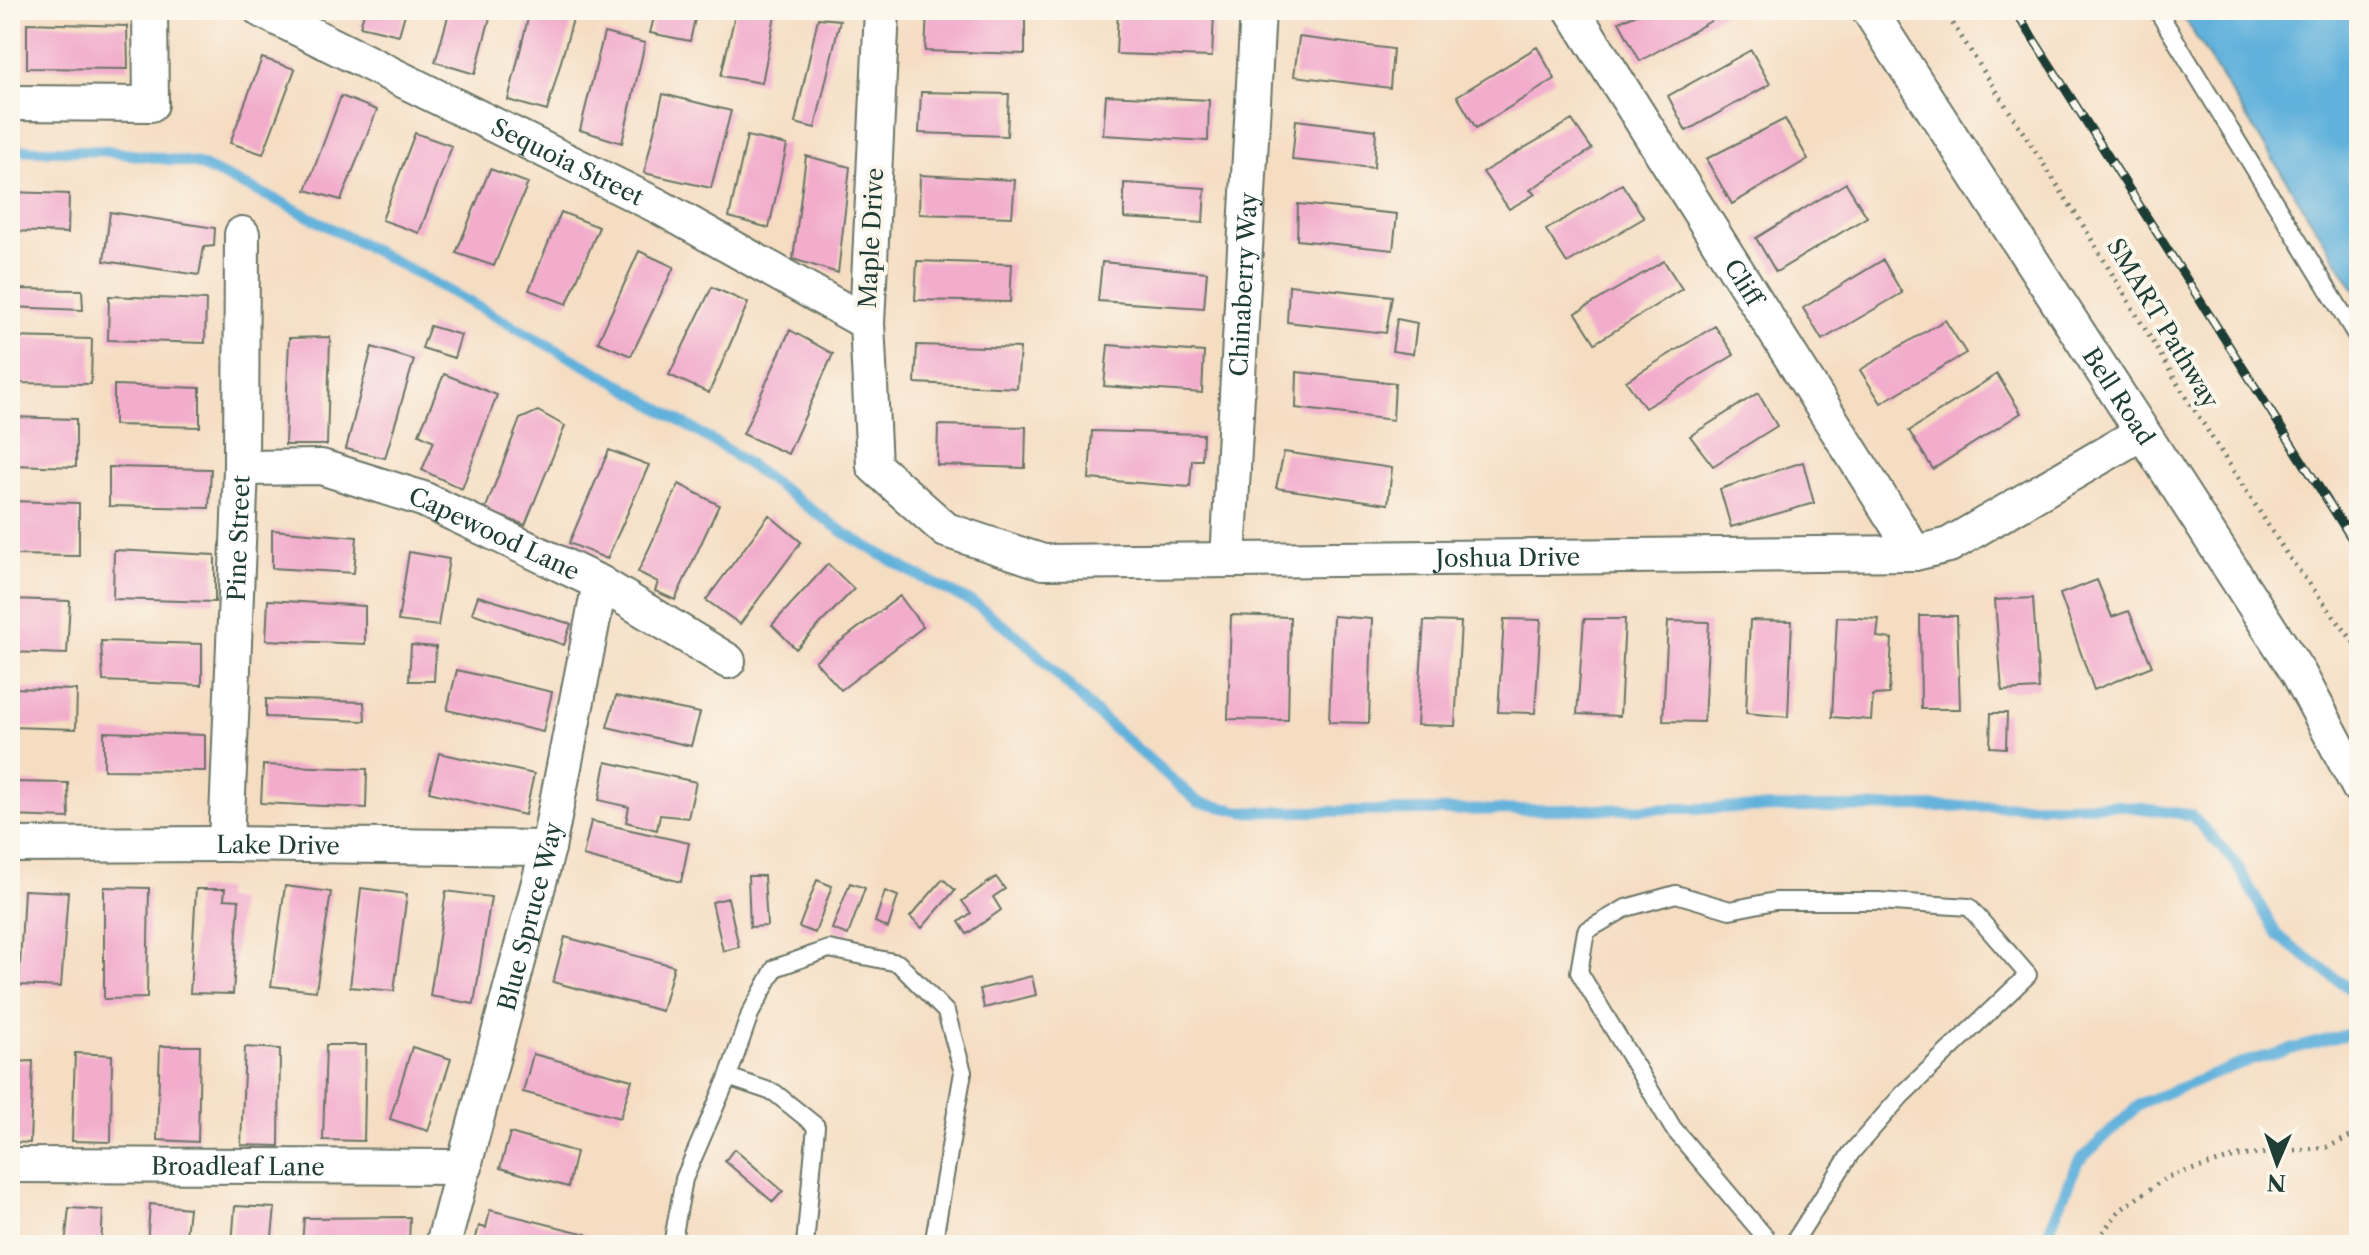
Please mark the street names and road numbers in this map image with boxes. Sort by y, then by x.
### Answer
street label: Sequoia Street [487,112,649,211]
street label: Maple Drive [853,167,889,309]
street label: Chinaberry Way [1224,191,1263,377]
street label: SMART Pathway [2101,233,2225,414]
street label: Cliff [1718,254,1771,313]
street label: Bell Road [2077,342,2161,451]
street label: Pine Street [221,474,255,602]
street label: Capewood Lane [406,481,585,586]
street label: Joshua Drive [1432,542,1580,572]
street label: Blue Spruce Way [491,819,567,1014]
street label: Lake Drive [216,829,340,860]
street label: Broadleaf Lane [151,1151,325,1181]

